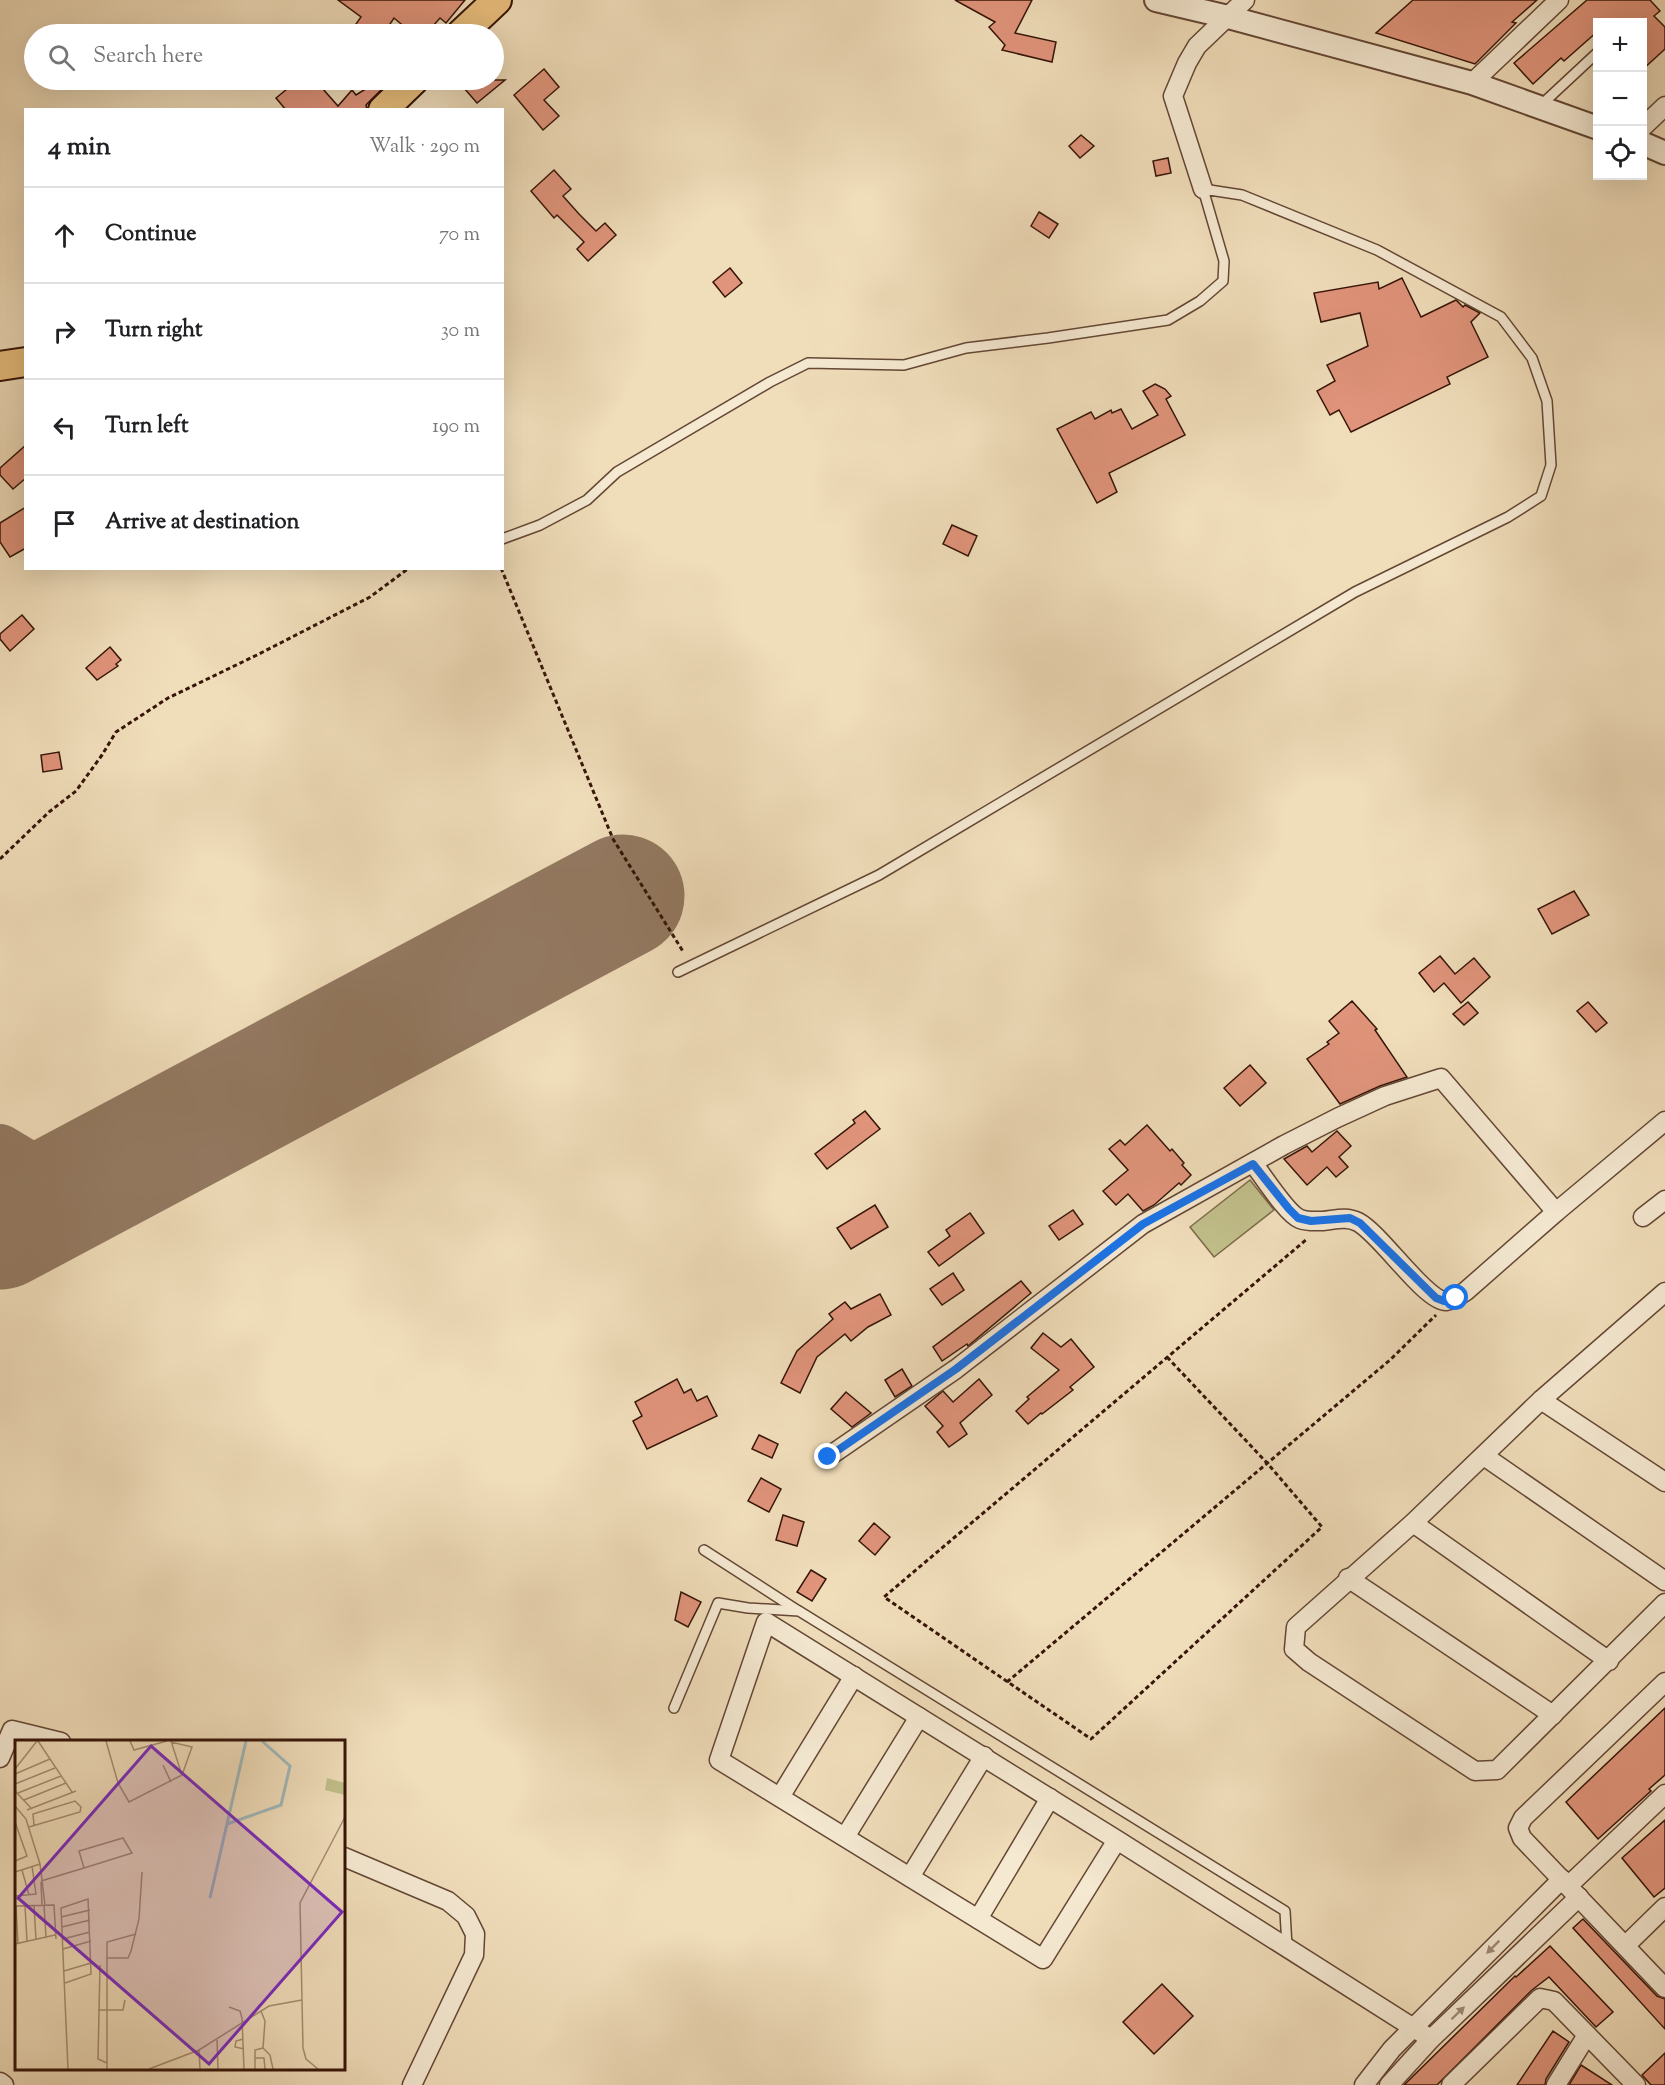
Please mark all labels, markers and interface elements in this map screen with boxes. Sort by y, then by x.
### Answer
map controls [1593,18,1647,180]
button: + [1593,18,1647,72]
search box [24,24,504,90]
icon: search [45,41,78,74]
text: Search here [93,41,203,73]
button: − [1593,72,1647,126]
button: locate [1593,126,1647,180]
text: 4 min [48,129,111,166]
text: Walk · 290 m [369,133,480,162]
icon: ahead [48,219,81,252]
text: Continue [105,219,196,251]
text: 70 m [439,221,480,250]
icon: right [48,315,81,348]
text: Turn right [105,315,202,347]
text: 30 m [441,317,480,346]
icon: left [48,411,81,444]
text: Turn left [105,411,188,443]
text: 190 m [432,413,480,442]
icon: arrive [48,507,81,540]
text: Arrive at destination [105,507,300,539]
route start [1442,1284,1468,1310]
route end [814,1443,840,1469]
inset map [15,1740,345,2070]
one-way arrow [1487,1940,1501,1954]
one-way arrow [1451,2006,1465,2020]

